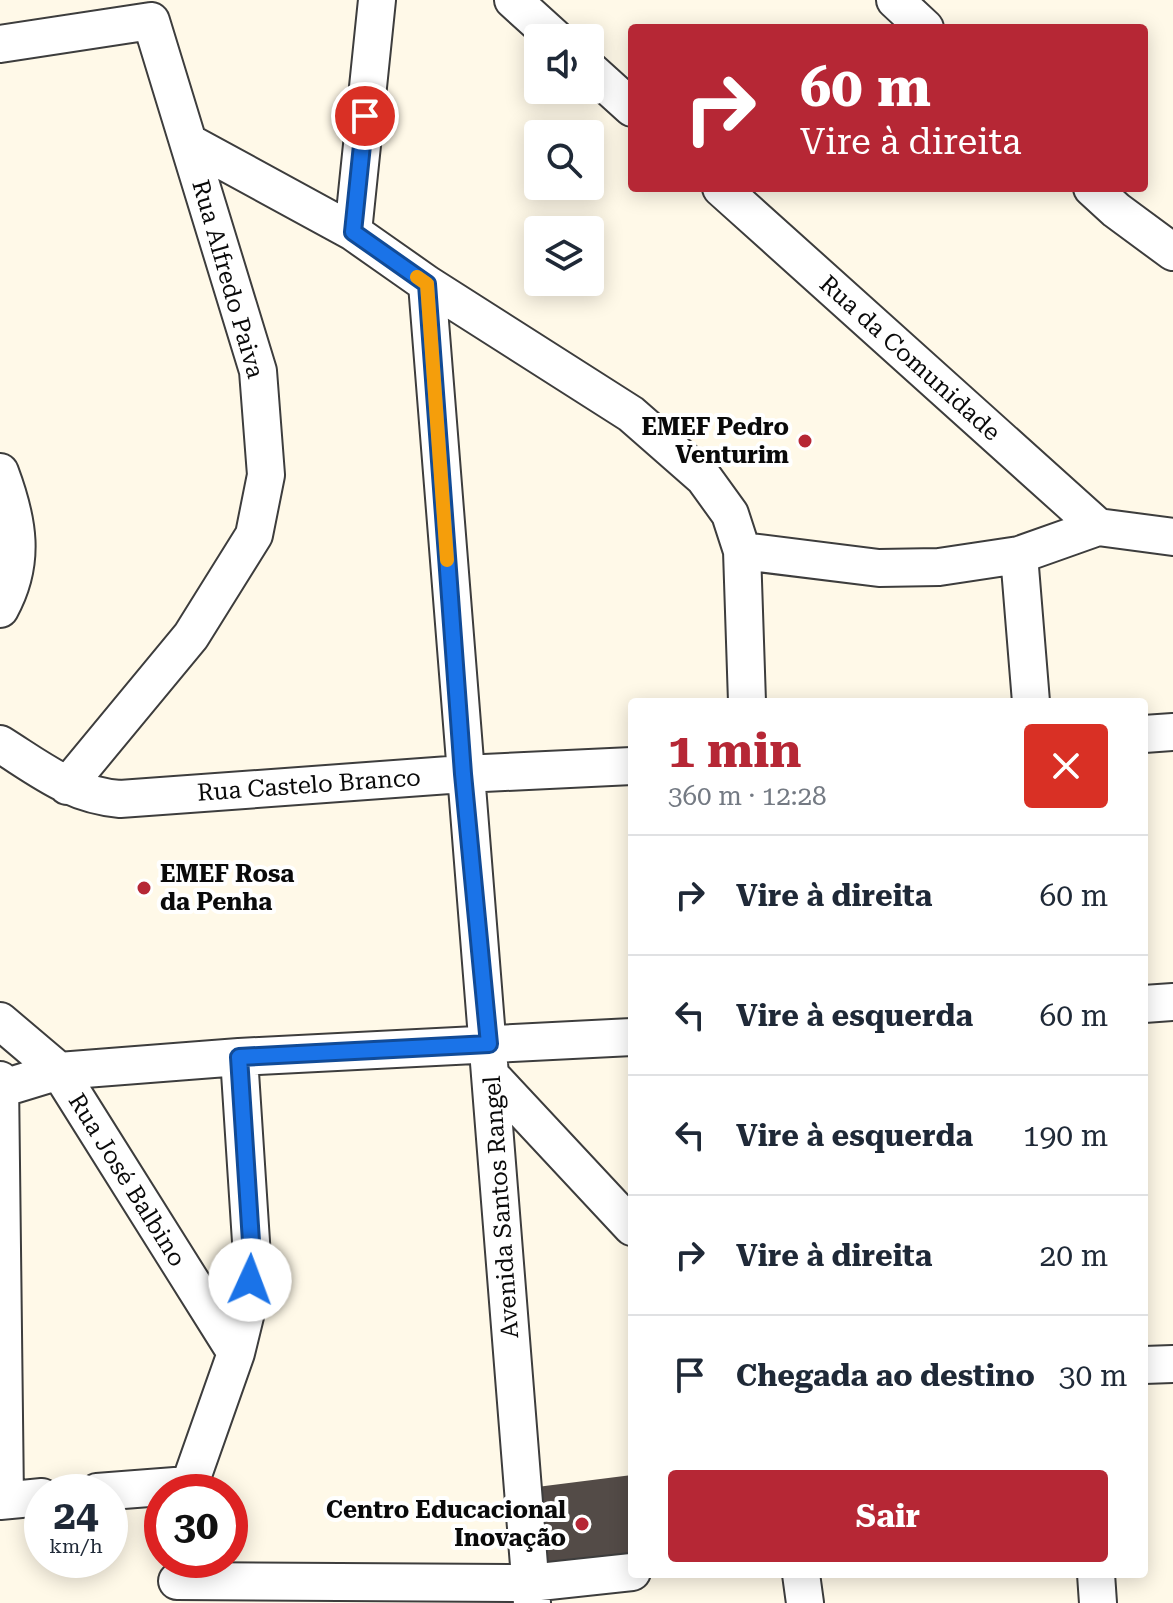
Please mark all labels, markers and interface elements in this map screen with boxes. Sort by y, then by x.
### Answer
map controls [524,24,604,296]
button: sound [524,24,604,104]
text: 60 m [800,54,931,120]
icon: right [668,56,772,160]
pin [331,82,399,150]
icon: arrive [343,94,387,138]
button: search [524,120,604,200]
text: Vire à direita [800,121,1022,163]
street label: Rua Alfredo Paiva [186,177,270,381]
button: layers [524,216,604,296]
street label: Rua da Comunidade [814,270,1006,446]
place label: EMEF Pedro Venturim [641,413,789,469]
marker: EMEF Pedro Venturim [796,432,814,450]
text: 1 min [668,723,801,779]
button: close [1024,724,1108,808]
street label: Rua Castelo Branco [196,763,422,807]
text: 360 m · 12:28 [668,781,827,811]
place label: EMEF Rosa da Penha [160,860,294,916]
icon: right [668,873,712,917]
text: Vire à direita [736,878,932,913]
text: 60 m [1039,878,1108,913]
marker: EMEF Rosa da Penha [135,879,153,897]
icon: left [668,993,712,1037]
text: Vire à esquerda [736,998,973,1033]
text: 60 m [1039,998,1108,1033]
street label: Avenida Santos Rangel [478,1075,524,1339]
street label: Rua José Balbino [63,1088,191,1272]
icon: left [668,1113,712,1157]
text: Vire à esquerda [736,1118,973,1153]
text: 190 m [1023,1118,1108,1153]
icon: right [668,1233,712,1277]
position arrow [208,1238,292,1322]
text: Vire à direita [736,1238,932,1273]
text: 20 m [1039,1238,1108,1273]
icon: arrive [668,1353,712,1397]
text: Chegada ao destino [736,1358,1035,1393]
text: 30 m [1059,1358,1127,1393]
button: Sair [668,1470,1108,1562]
speed limit sign: 30 [144,1474,248,1578]
text: 24 [54,1492,98,1539]
place label: Centro Educacional Inovação [326,1496,566,1552]
marker: Centro Educacional Inovação [573,1515,591,1533]
text: km/h [49,1534,103,1558]

